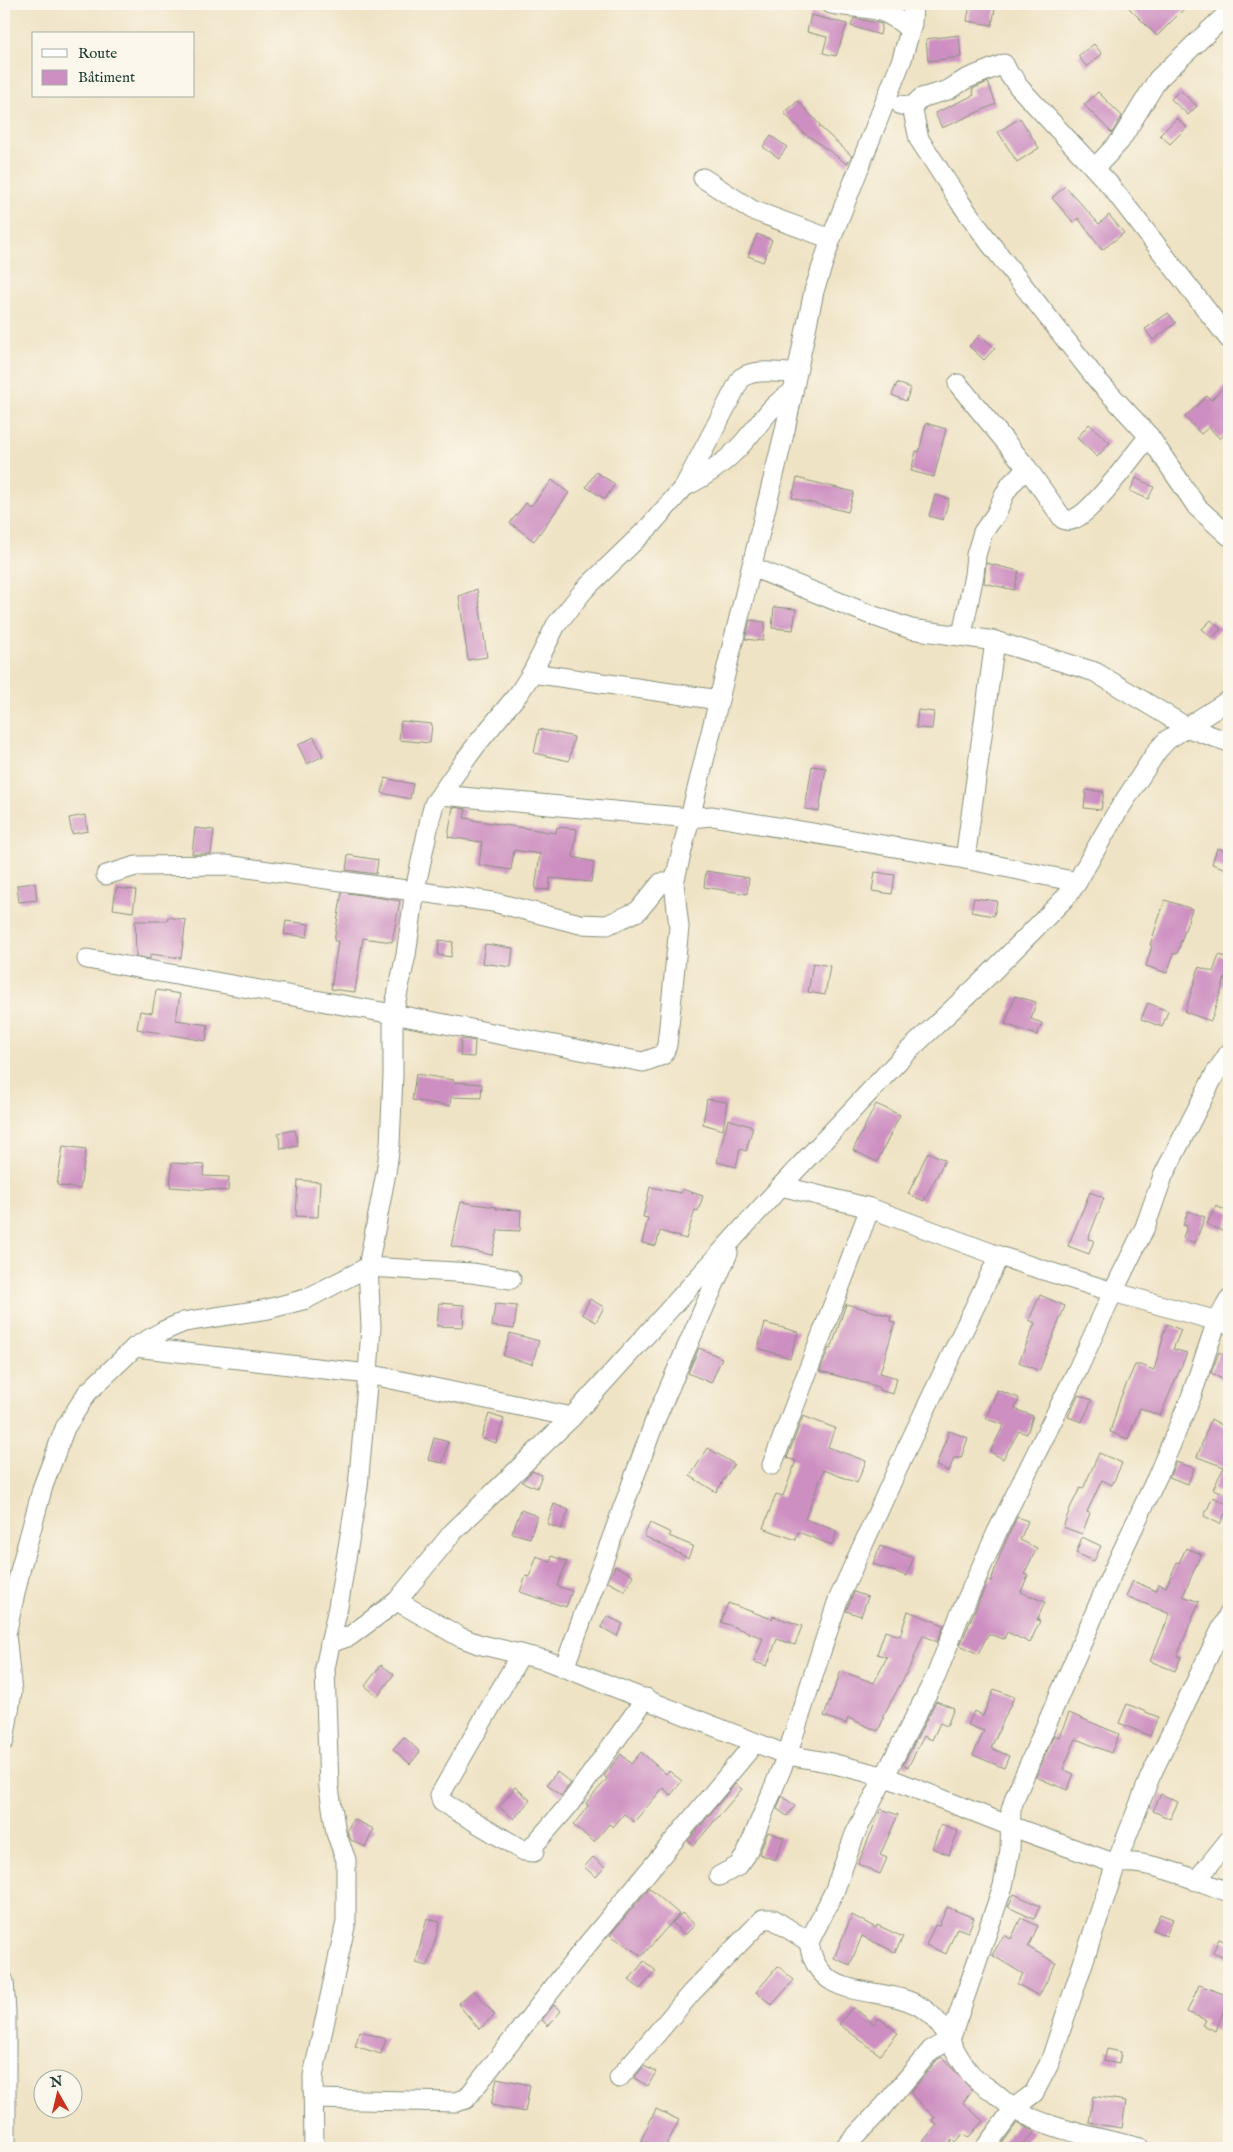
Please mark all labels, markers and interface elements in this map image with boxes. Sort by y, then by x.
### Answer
legend [32,32,195,98]
text: Route [78,44,117,63]
text: Bâtiment [78,68,135,87]
north arrow [32,2070,82,2120]
text: N [48,2072,64,2092]

